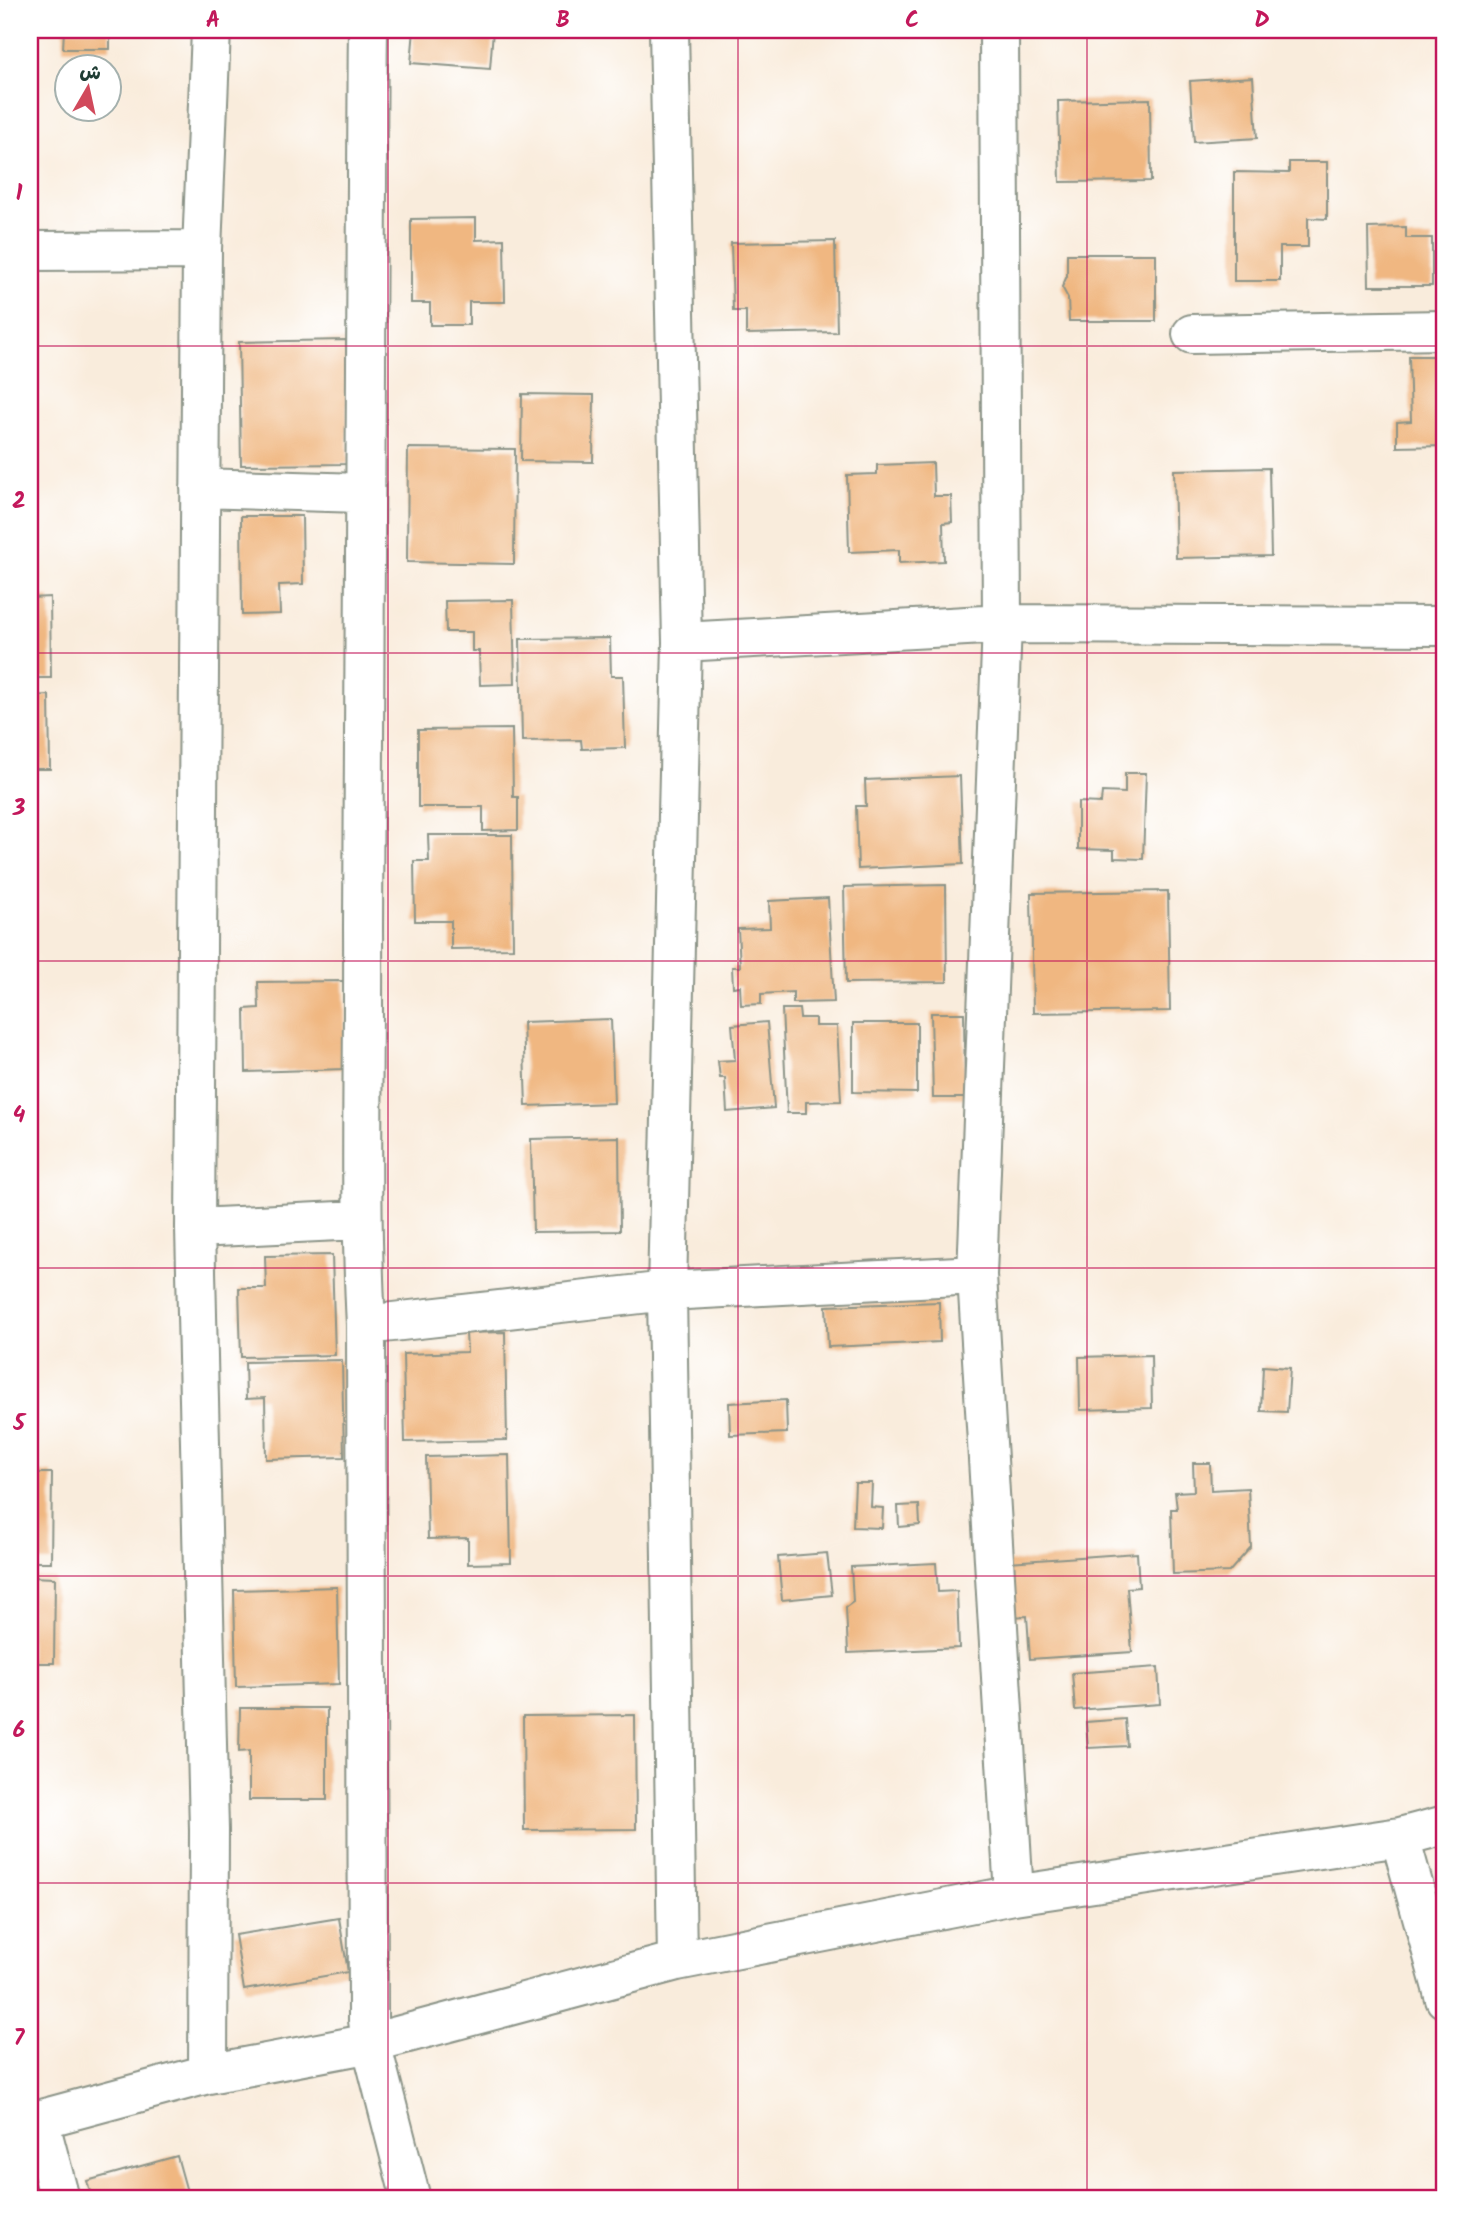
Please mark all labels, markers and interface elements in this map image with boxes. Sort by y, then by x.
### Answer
text: A [206,3,220,39]
text: B [556,3,570,39]
text: C [905,3,919,39]
text: D [1254,3,1270,39]
north arrow [52,52,122,122]
text: ش [78,57,103,90]
text: 1 [16,176,23,212]
text: 2 [12,484,26,520]
text: 3 [12,791,26,827]
text: 4 [13,1098,26,1134]
text: 5 [12,1406,27,1442]
text: 6 [13,1713,25,1749]
text: 7 [14,2021,26,2057]

